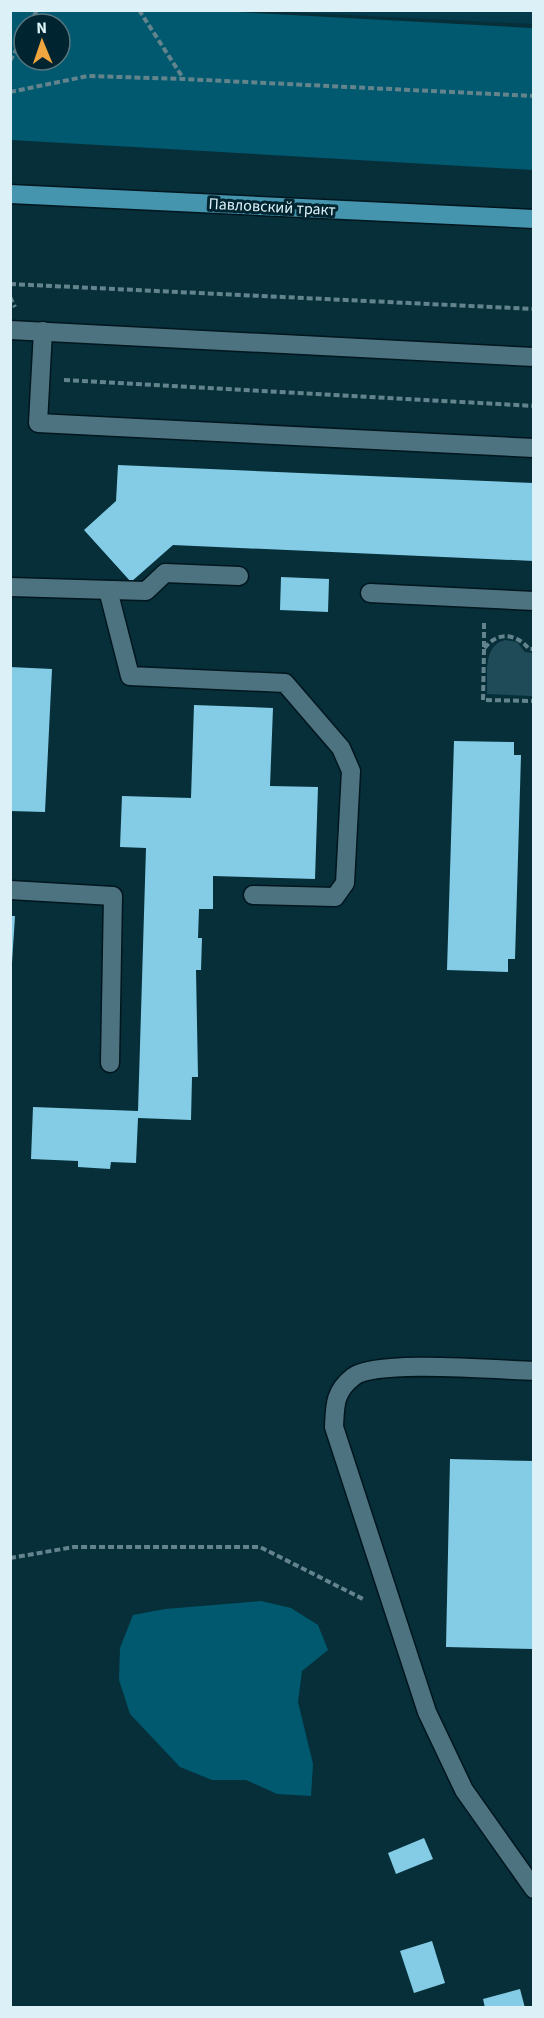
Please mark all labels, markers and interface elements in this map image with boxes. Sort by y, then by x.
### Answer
north arrow [12,12,72,72]
text: N [36,17,47,39]
street label: Павловский тракт [208,193,336,221]

